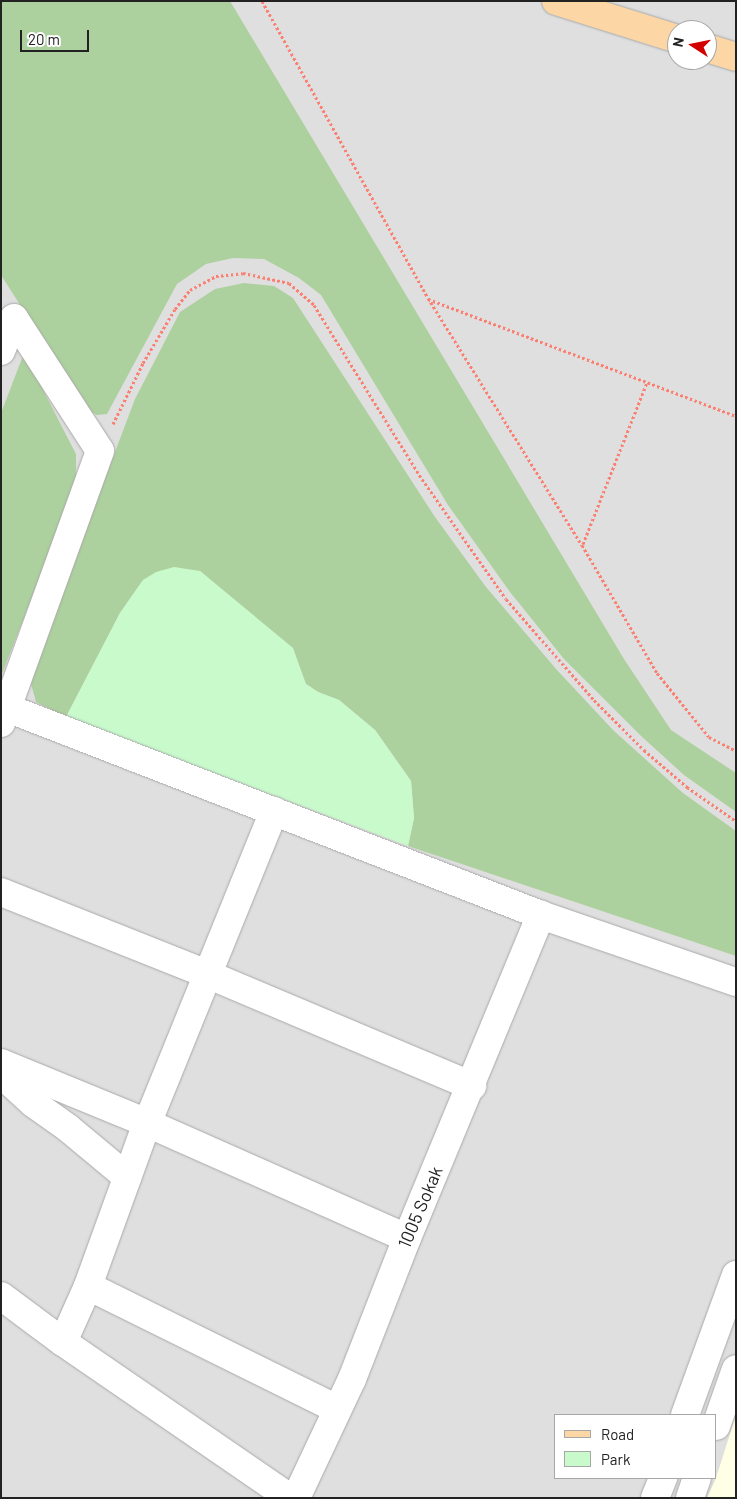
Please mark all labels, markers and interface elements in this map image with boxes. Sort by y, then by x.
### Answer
scale bar [22,20,91,52]
north arrow [667,20,717,70]
text: 20 m [28,30,60,48]
text: N [669,36,687,48]
street label: 1005 Sokak [393,1163,447,1251]
legend [554,1414,717,1479]
text: Road [601,1425,634,1443]
text: Park [601,1450,630,1468]

